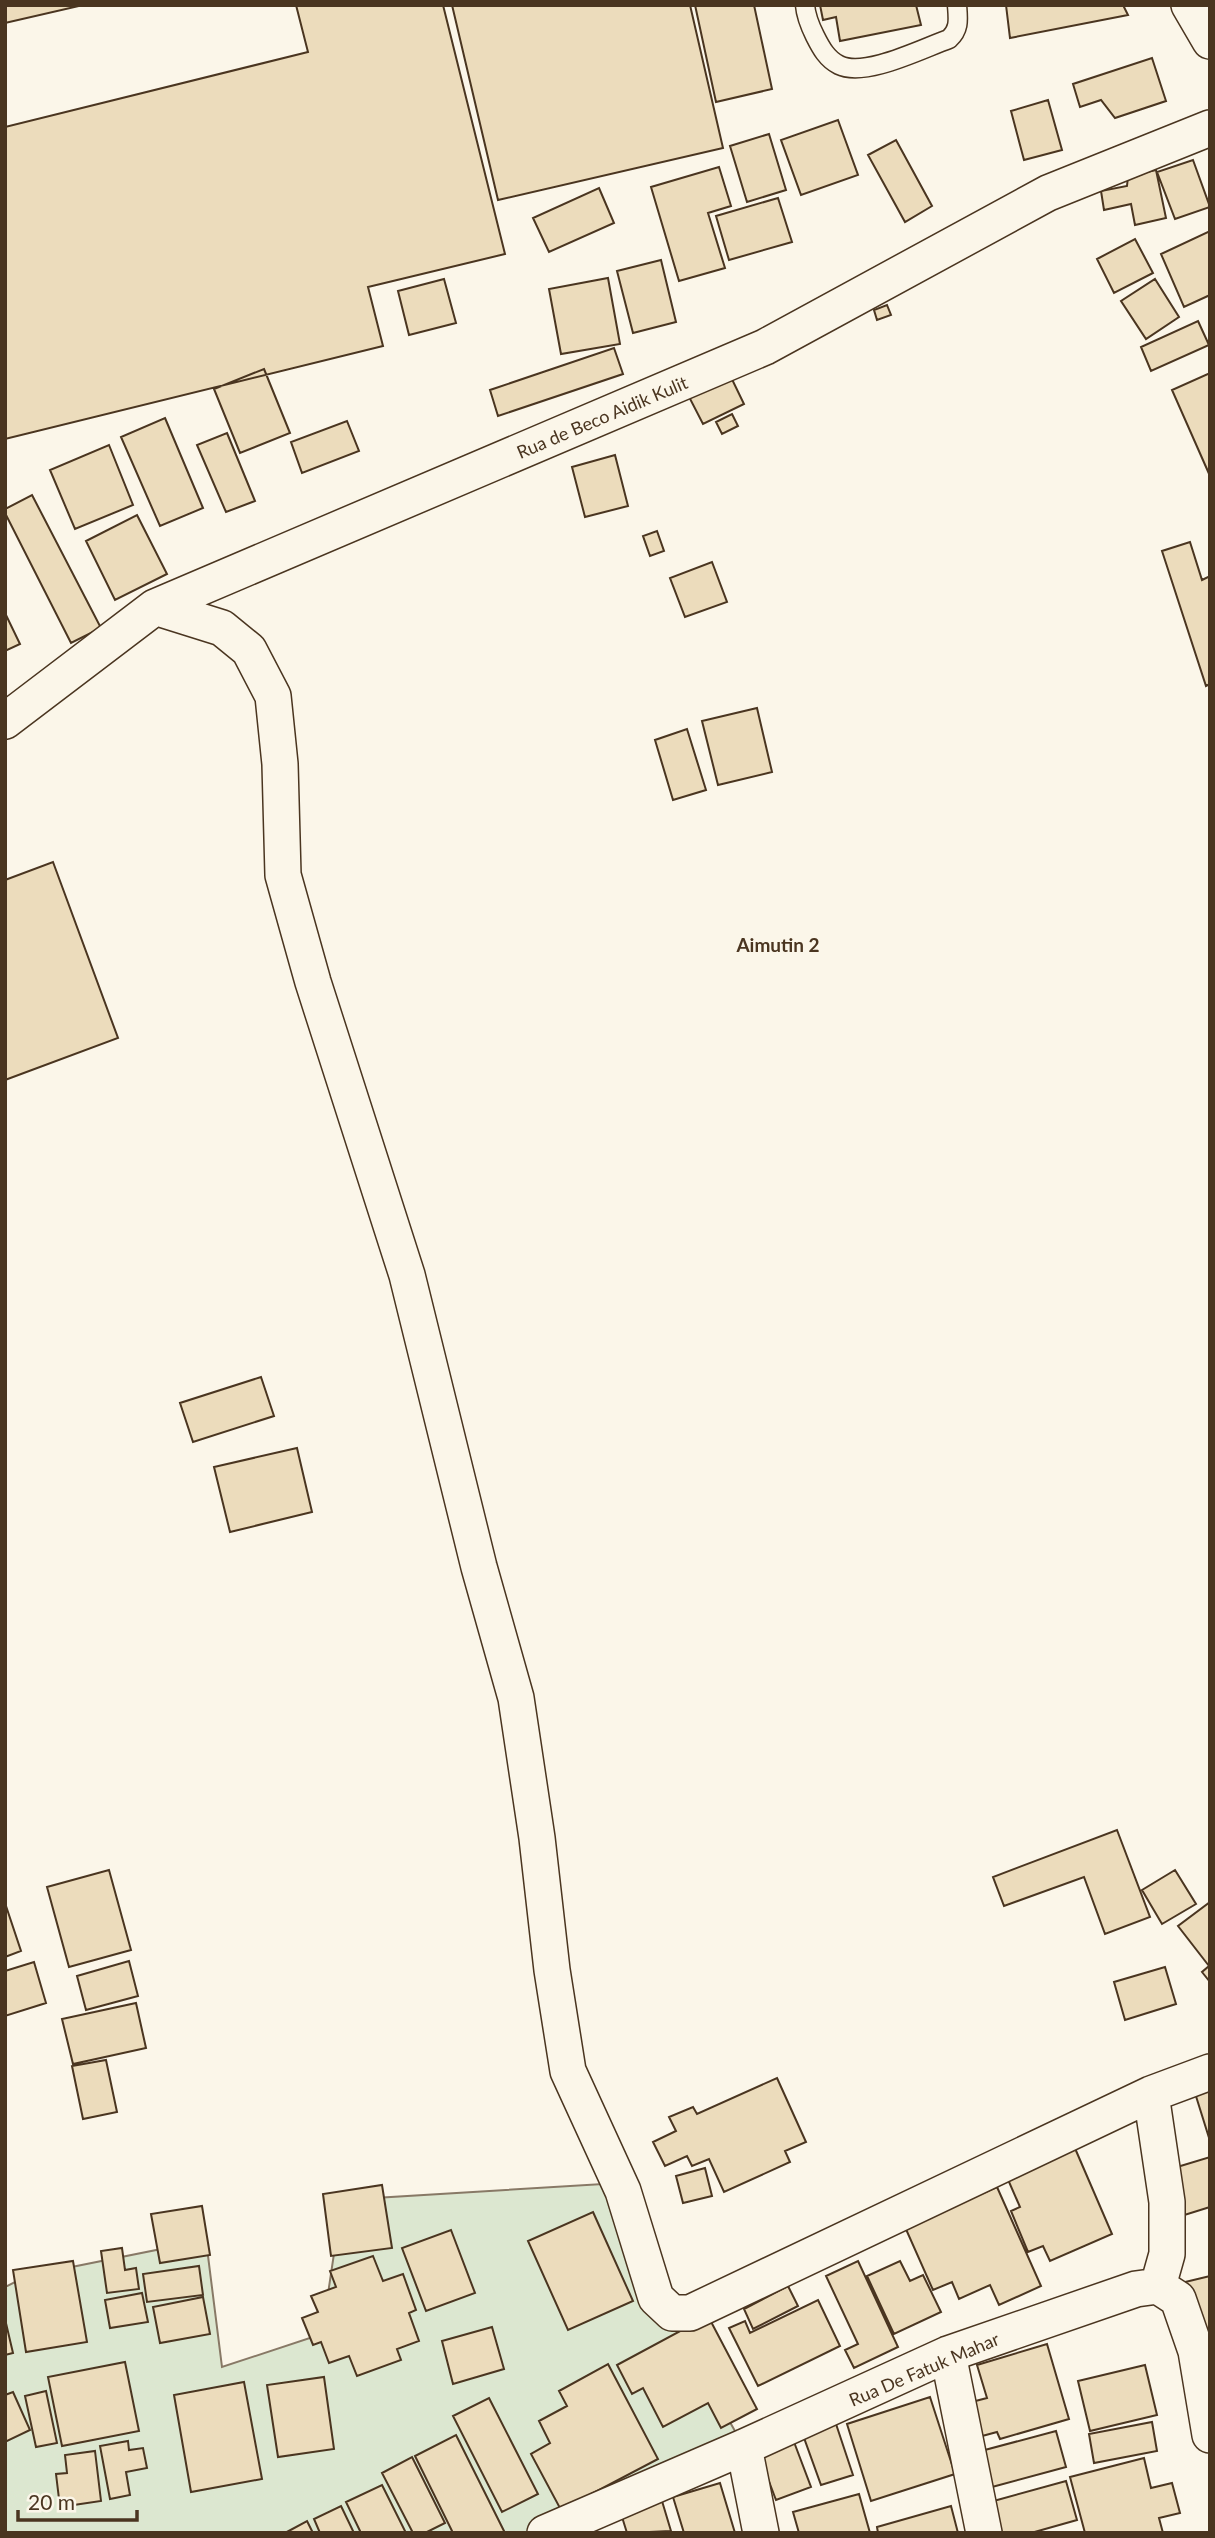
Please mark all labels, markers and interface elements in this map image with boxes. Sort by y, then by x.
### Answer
street label: Rua de Beco Aidik Kulit [513,371,691,463]
district label: Aimutin 2 [735,933,820,956]
street label: Rua De Fatuk Mahar [846,2327,1003,2411]
scale bar [18,2478,136,2522]
text: 20 m [28,2489,75,2514]

